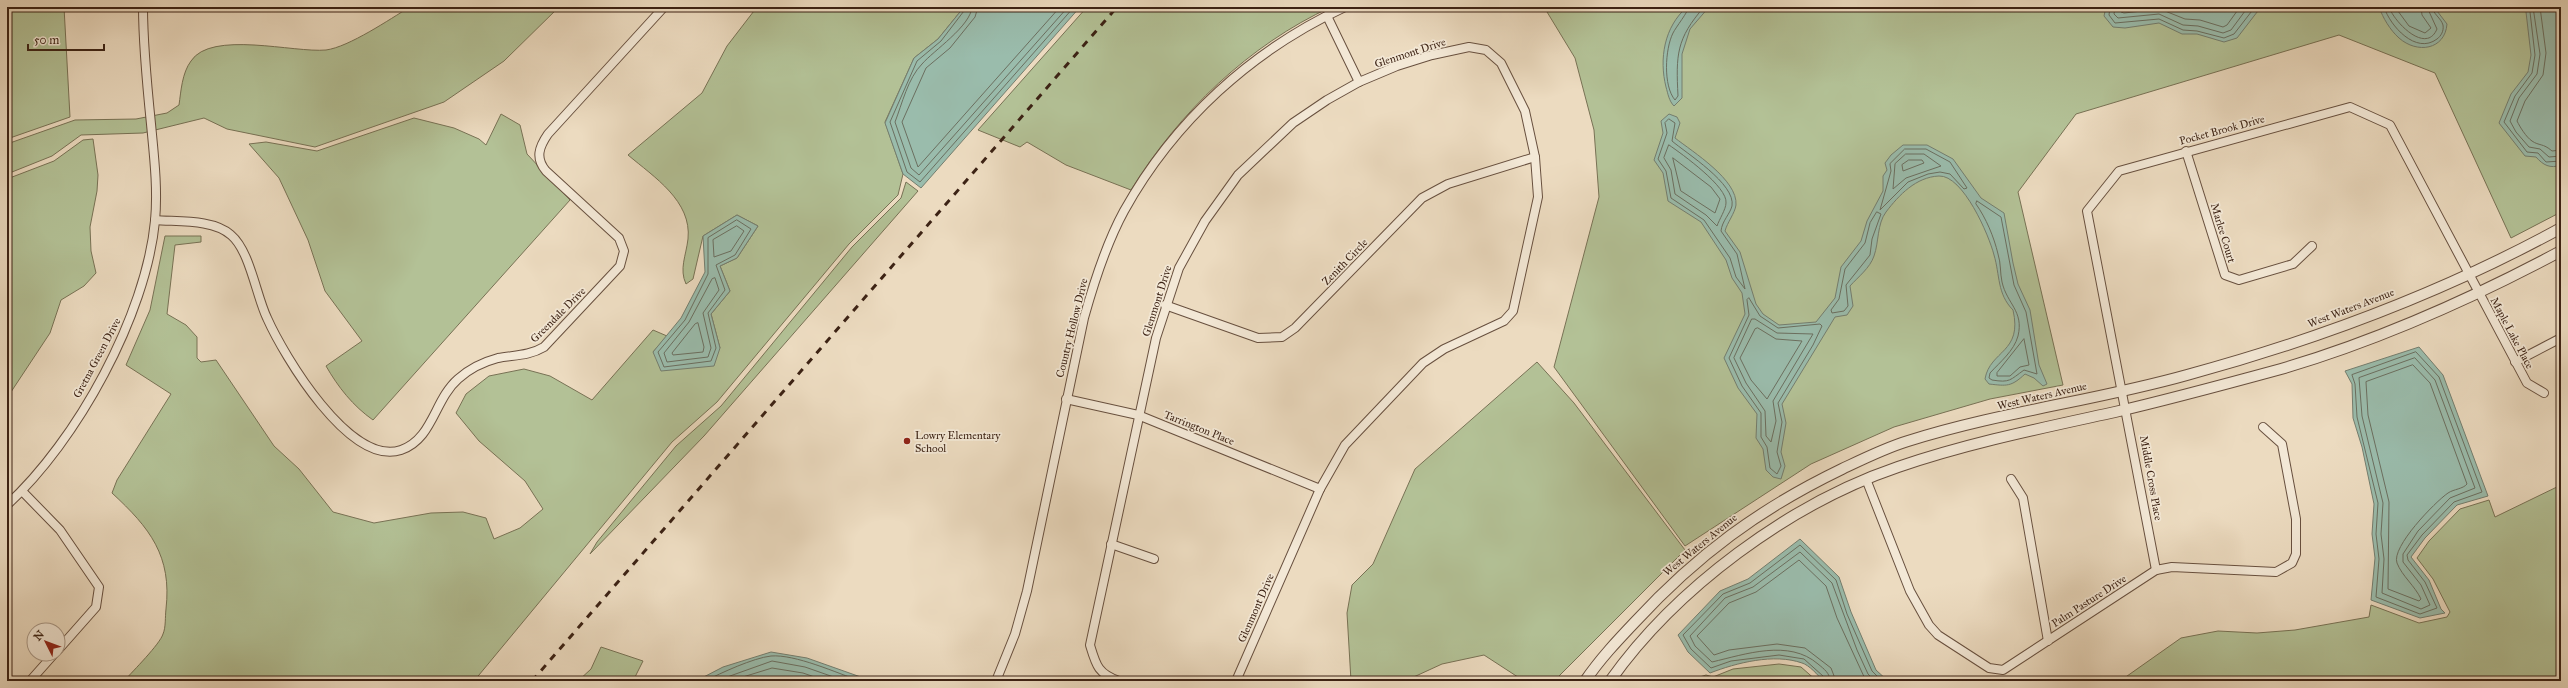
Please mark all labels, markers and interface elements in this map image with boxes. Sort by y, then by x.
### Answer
scale bar [28,26,104,52]
text: 50 m [34,33,59,47]
street label: Glenmont Drive [1373,35,1448,71]
street label: Pocket Brook Drive [2178,112,2266,148]
street label: Marlee Court [2208,202,2238,264]
street label: Zenith Circle [1320,236,1371,288]
street label: Glenmont Drive [1139,263,1175,338]
street label: Country Hollow Drive [1053,277,1091,379]
street label: Greendale Drive [528,284,589,345]
street label: West Waters Avenue [2306,285,2396,330]
street label: Maple Lake Place [2488,295,2537,371]
street label: Gretna Green Drive [70,315,124,400]
street label: West Waters Avenue [1996,379,2088,413]
street label: Tarrington Place [1162,408,1237,448]
place label: Lowry Elementary School [915,429,1001,455]
street label: Middle Cross Place [2137,435,2165,522]
marker: Lowry Elementary School [902,436,912,446]
street label: West Waters Avenue [1660,511,1740,579]
street label: Glenmont Drive [1235,571,1277,644]
street label: Palm Pasture Drive [2049,572,2129,630]
north arrow [26,622,66,662]
text: N [31,627,47,643]

